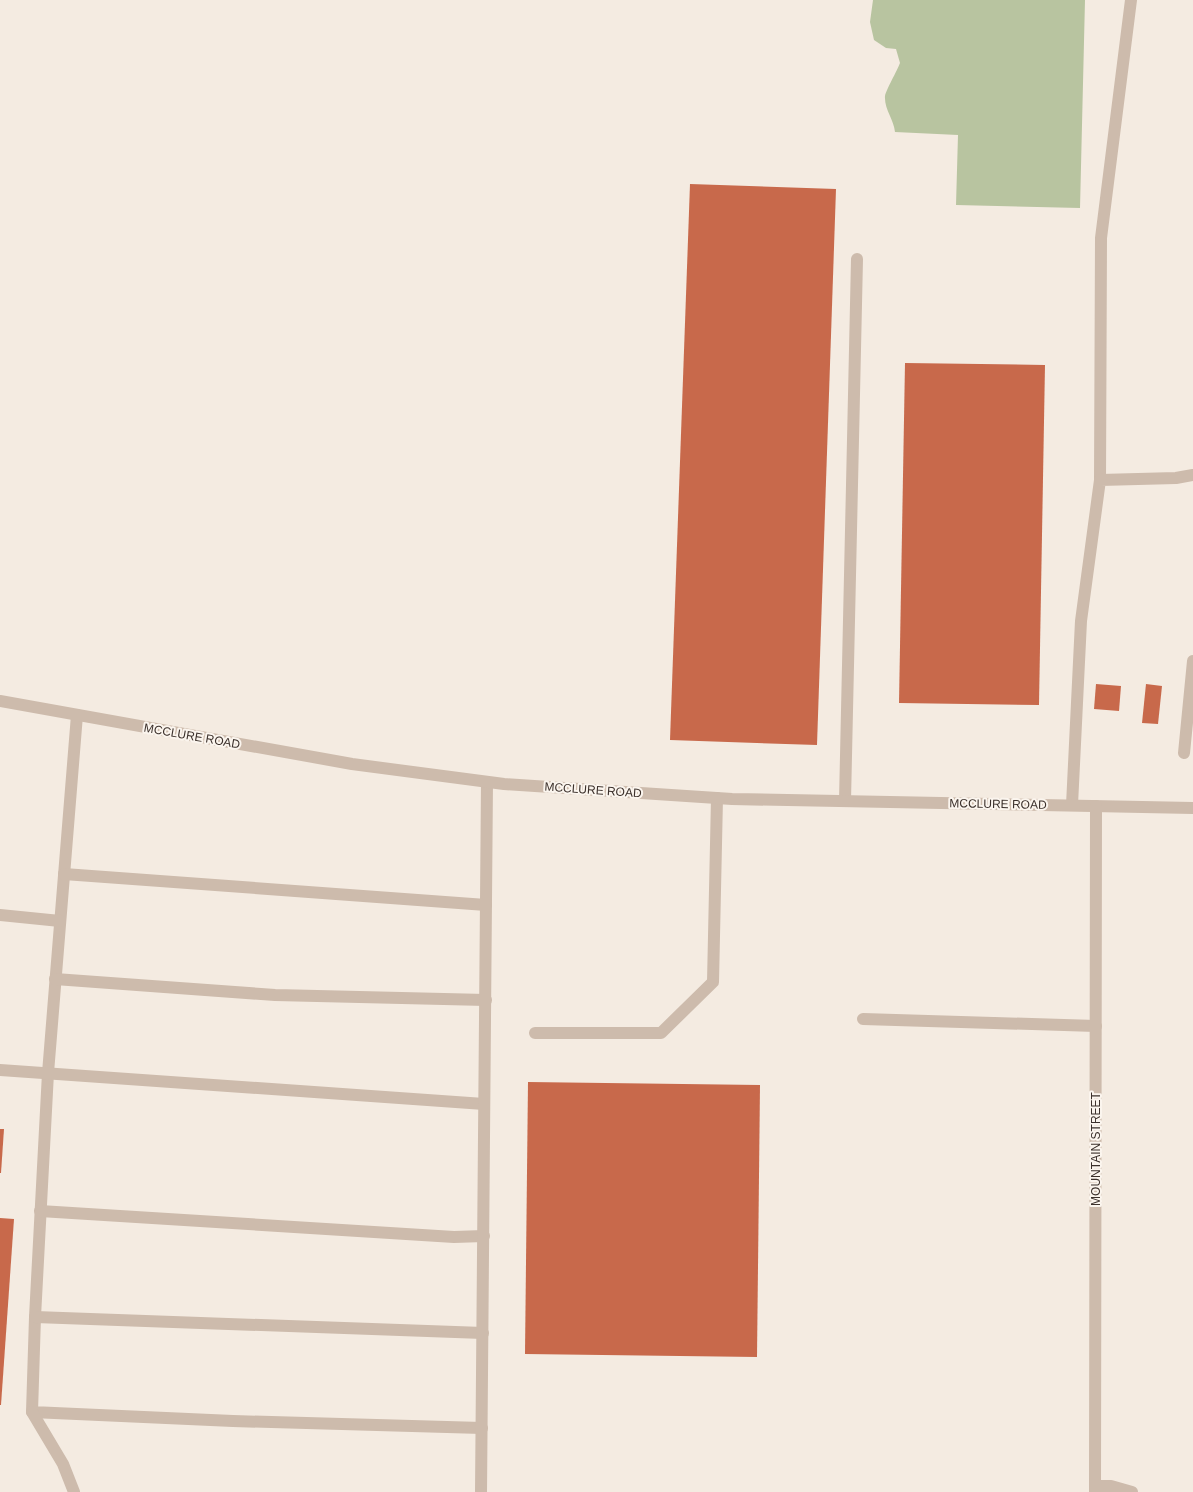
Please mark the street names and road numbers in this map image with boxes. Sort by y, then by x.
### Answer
street label: MCCLURE ROAD [143,721,241,751]
street label: MCCLURE ROAD [544,780,642,800]
street label: MCCLURE ROAD [949,796,1047,812]
street label: MOUNTAIN STREET [1089,1091,1103,1206]

